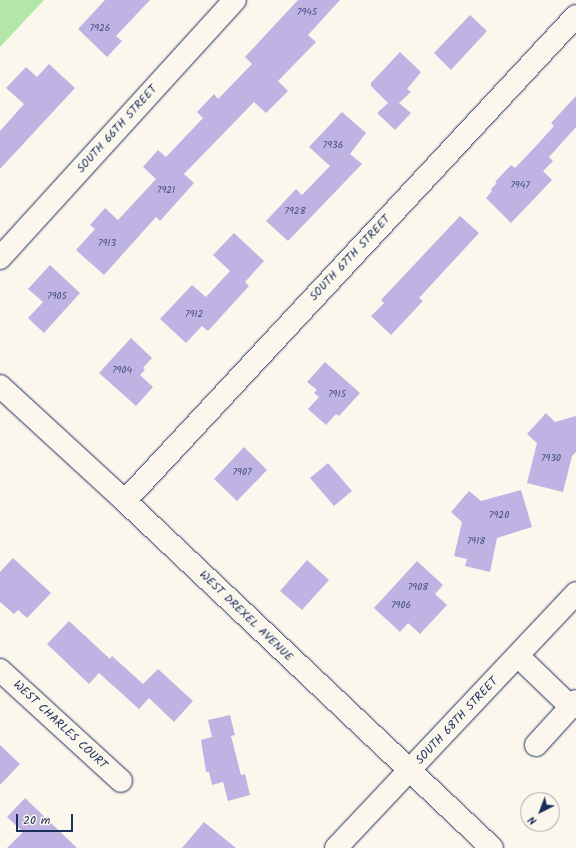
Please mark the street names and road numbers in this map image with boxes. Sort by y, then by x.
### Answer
street label: SOUTH 66TH STREET [74,82,160,176]
street label: SOUTH 67TH STREET [307,212,393,304]
street label: WEST DREXEL AVENUE [196,568,296,664]
street label: SOUTH 68TH STREET [413,675,501,767]
street label: WEST CHARLES COURT [10,678,110,772]

